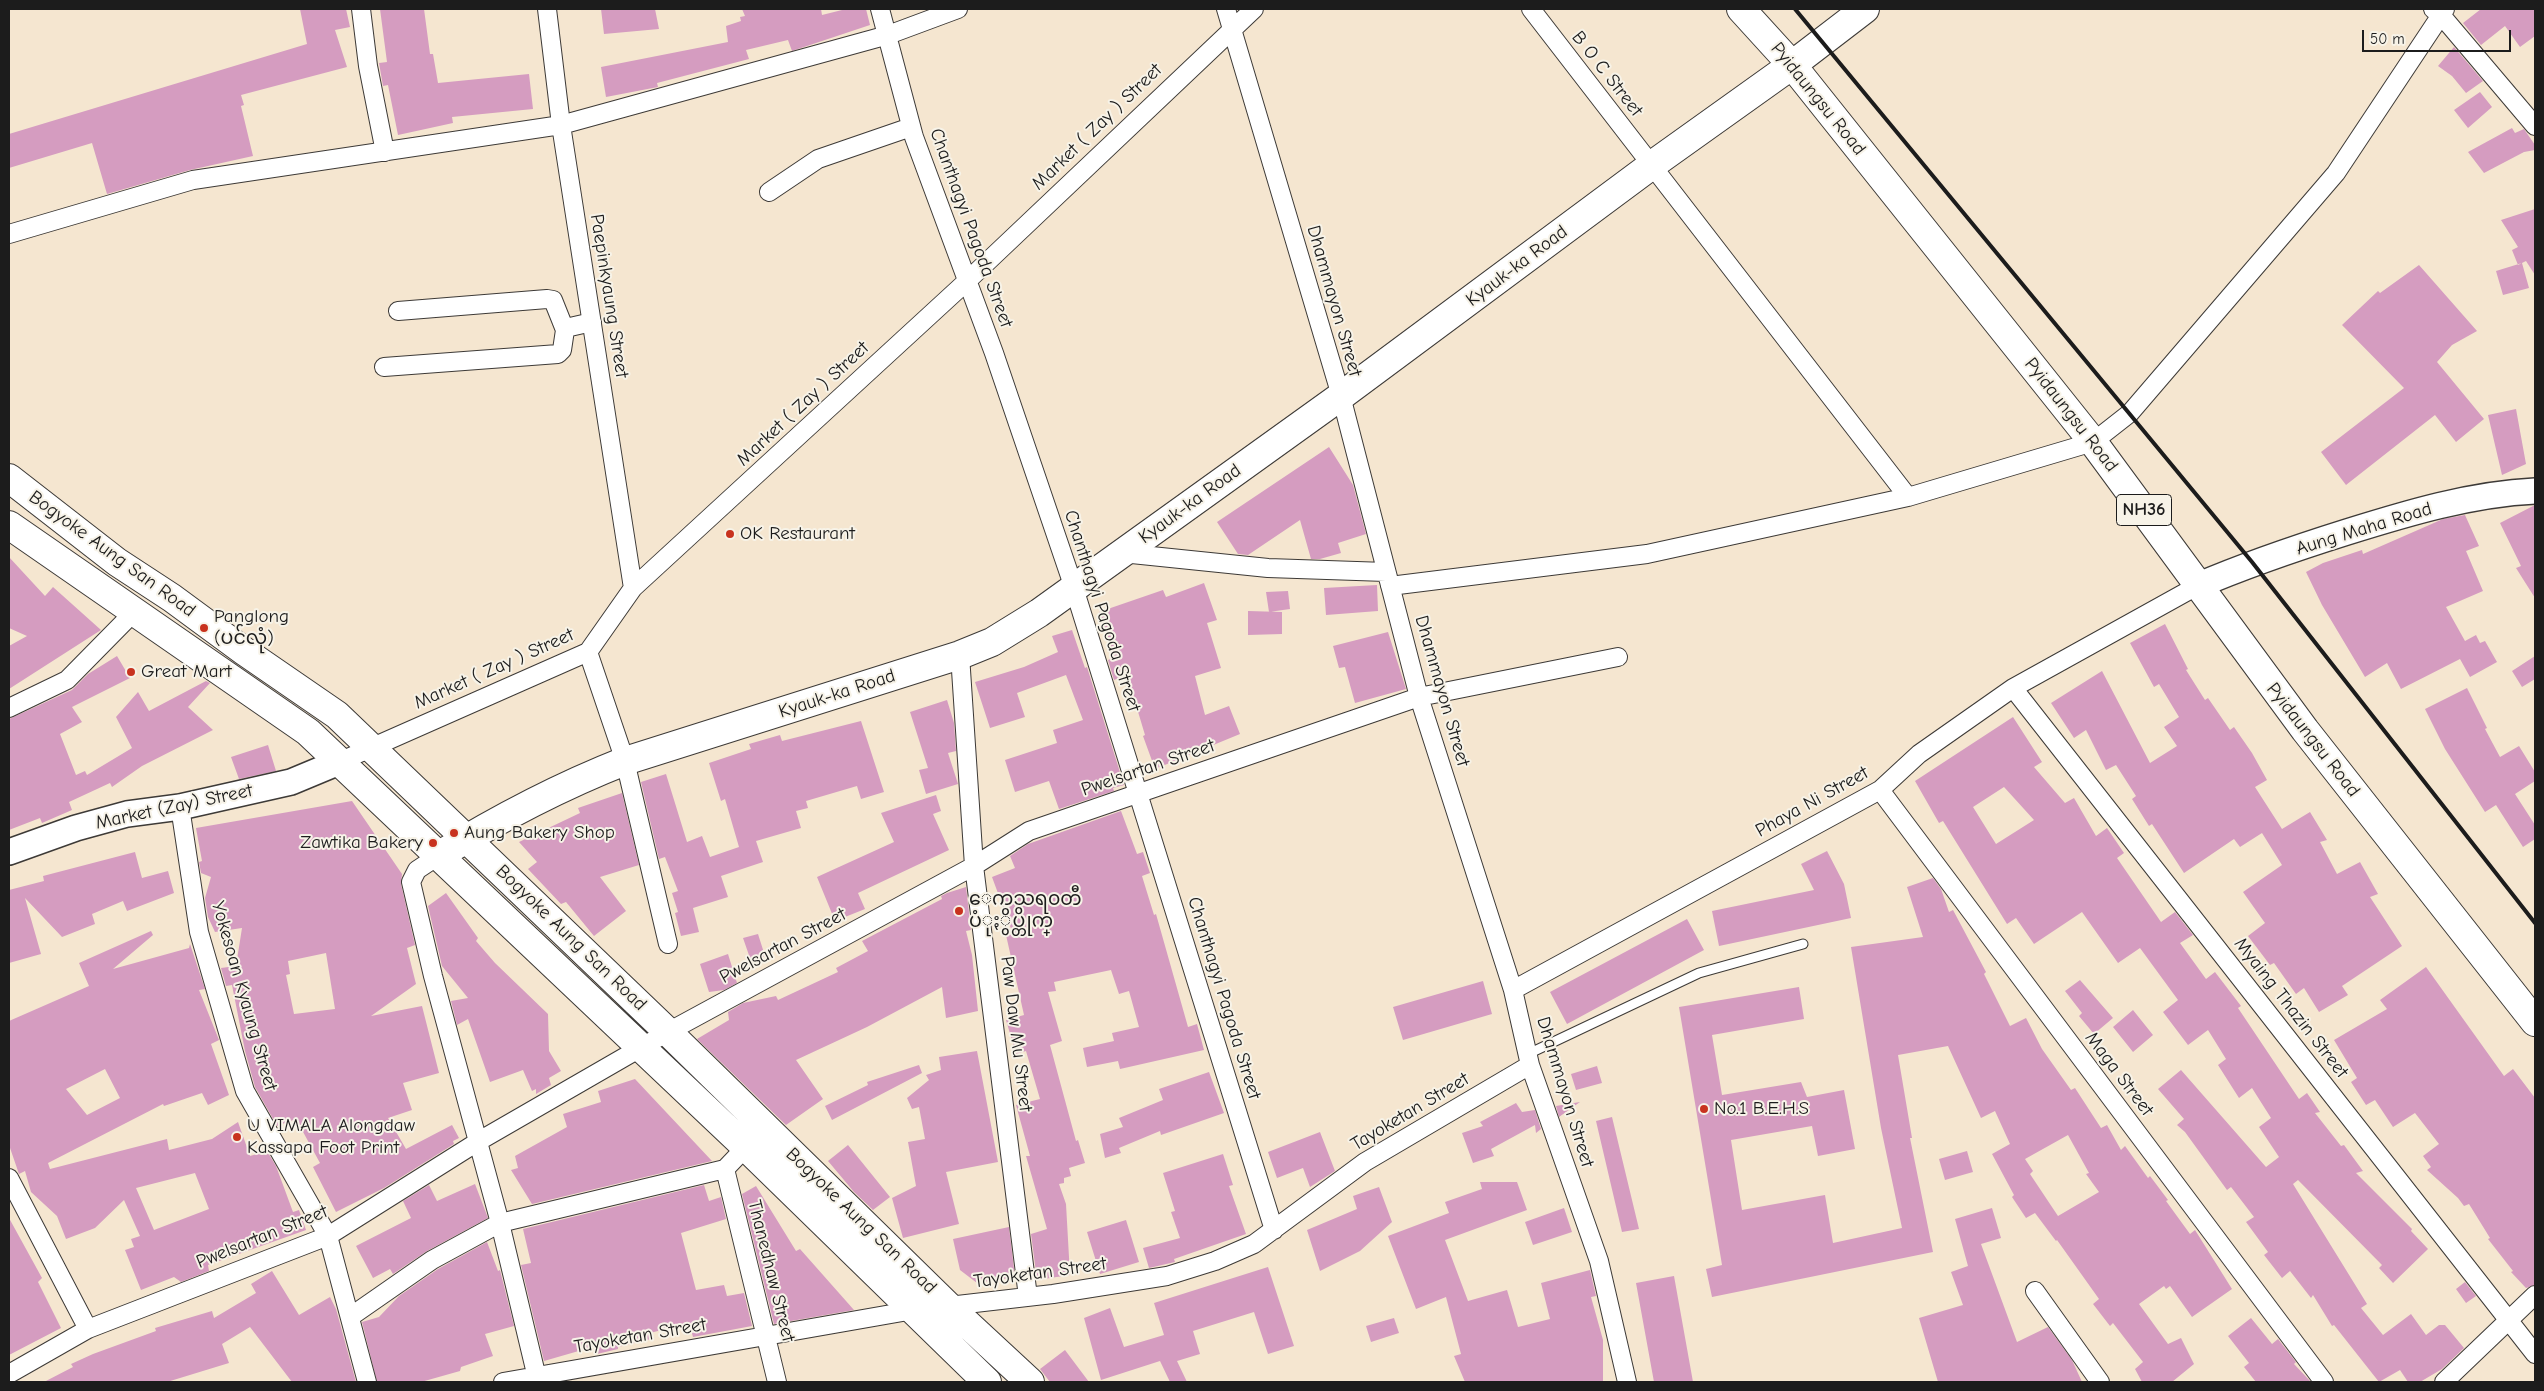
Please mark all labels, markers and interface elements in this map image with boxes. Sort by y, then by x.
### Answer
scale bar [2364,20,2513,52]
street label: B O C Street [1567,27,1647,121]
text: 50 m [2370,30,2405,48]
street label: Pyidaungsu Road [1766,38,1870,160]
street label: Market ( Zay ) Street [1027,59,1167,195]
street label: Chanthagyi Pagoda Street [924,125,1018,331]
street label: Paepinkyaung Street [585,212,633,380]
street label: Kyauk-ka Road [1462,220,1572,312]
street label: Dhammayon Street [1302,223,1366,379]
street label: Market ( Zay ) Street [732,337,874,471]
street label: Pyidaungsu Road [2019,353,2123,477]
street label: Kyauk-ka Road [1134,459,1246,549]
street label: Bogyoke Aung San Road [24,486,200,622]
road number: NH36 [2116,494,2172,526]
street label: Aung Maha Road [2293,498,2435,560]
street label: Chanthagyi Pagoda Street [1059,507,1145,715]
place label: OK Restaurant [740,523,855,545]
marker: OK Restaurant [724,528,736,540]
place label: Panglong (ပင်လုံ) [214,606,289,650]
street label: Dhammayon Street [1410,613,1474,769]
marker: Panglong (ပင်လုံ) [198,622,210,634]
street label: Market ( Zay ) Street [411,624,577,714]
place label: Great Mart [141,661,232,683]
street label: Kyauk-ka Road [776,664,898,724]
marker: Great Mart [125,666,137,678]
street label: Pyidaungsu Road [2261,678,2365,802]
street label: Pwelsartan Street [1078,734,1218,802]
street label: Phaya Ni Street [1751,762,1873,842]
street label: Market (Zay) Street [93,779,255,835]
place label: Aung Bakery Shop [464,822,615,844]
marker: Aung Bakery Shop [448,827,460,839]
place label: Zawtika Bakery [300,832,423,854]
marker: Zawtika Bakery [427,837,439,849]
street label: Bogyoke Aung San Road [491,860,651,1016]
place label: ေကသရ၀တီ ပံုႏွိပ္တိုက္ [969,889,1082,933]
street label: Chanthagyi Pagoda Street [1182,894,1266,1102]
street label: Yokesoan Kyaung Street [206,899,282,1093]
street label: Pwelsartan Street [716,903,850,989]
marker: ေကသရ၀တီ ပံုႏွိပ္တိုက္ [953,905,965,917]
street label: Myaing Thazin Street [2229,933,2353,1083]
street label: Paw Daw Mu Street [995,955,1037,1113]
street label: Dhammayon Street [1531,1014,1599,1170]
street label: Maga Street [2080,1027,2158,1121]
street label: Tayoketan Street [1347,1068,1473,1156]
place label: No.1 B.E.H.S [1714,1098,1809,1120]
marker: No.1 B.E.H.S [1698,1103,1710,1115]
place label: U VIMALA Alongdaw Kassapa Foot Print [247,1115,415,1159]
marker: U VIMALA Alongdaw Kassapa Foot Print [231,1131,243,1143]
street label: Bogyoke Aung San Road [781,1143,941,1299]
street label: Thanedhaw Street [742,1198,800,1344]
street label: Pwelsartan Street [193,1200,331,1274]
street label: Tayoketan Street [972,1252,1108,1294]
street label: Tayoketan Street [572,1313,708,1359]

